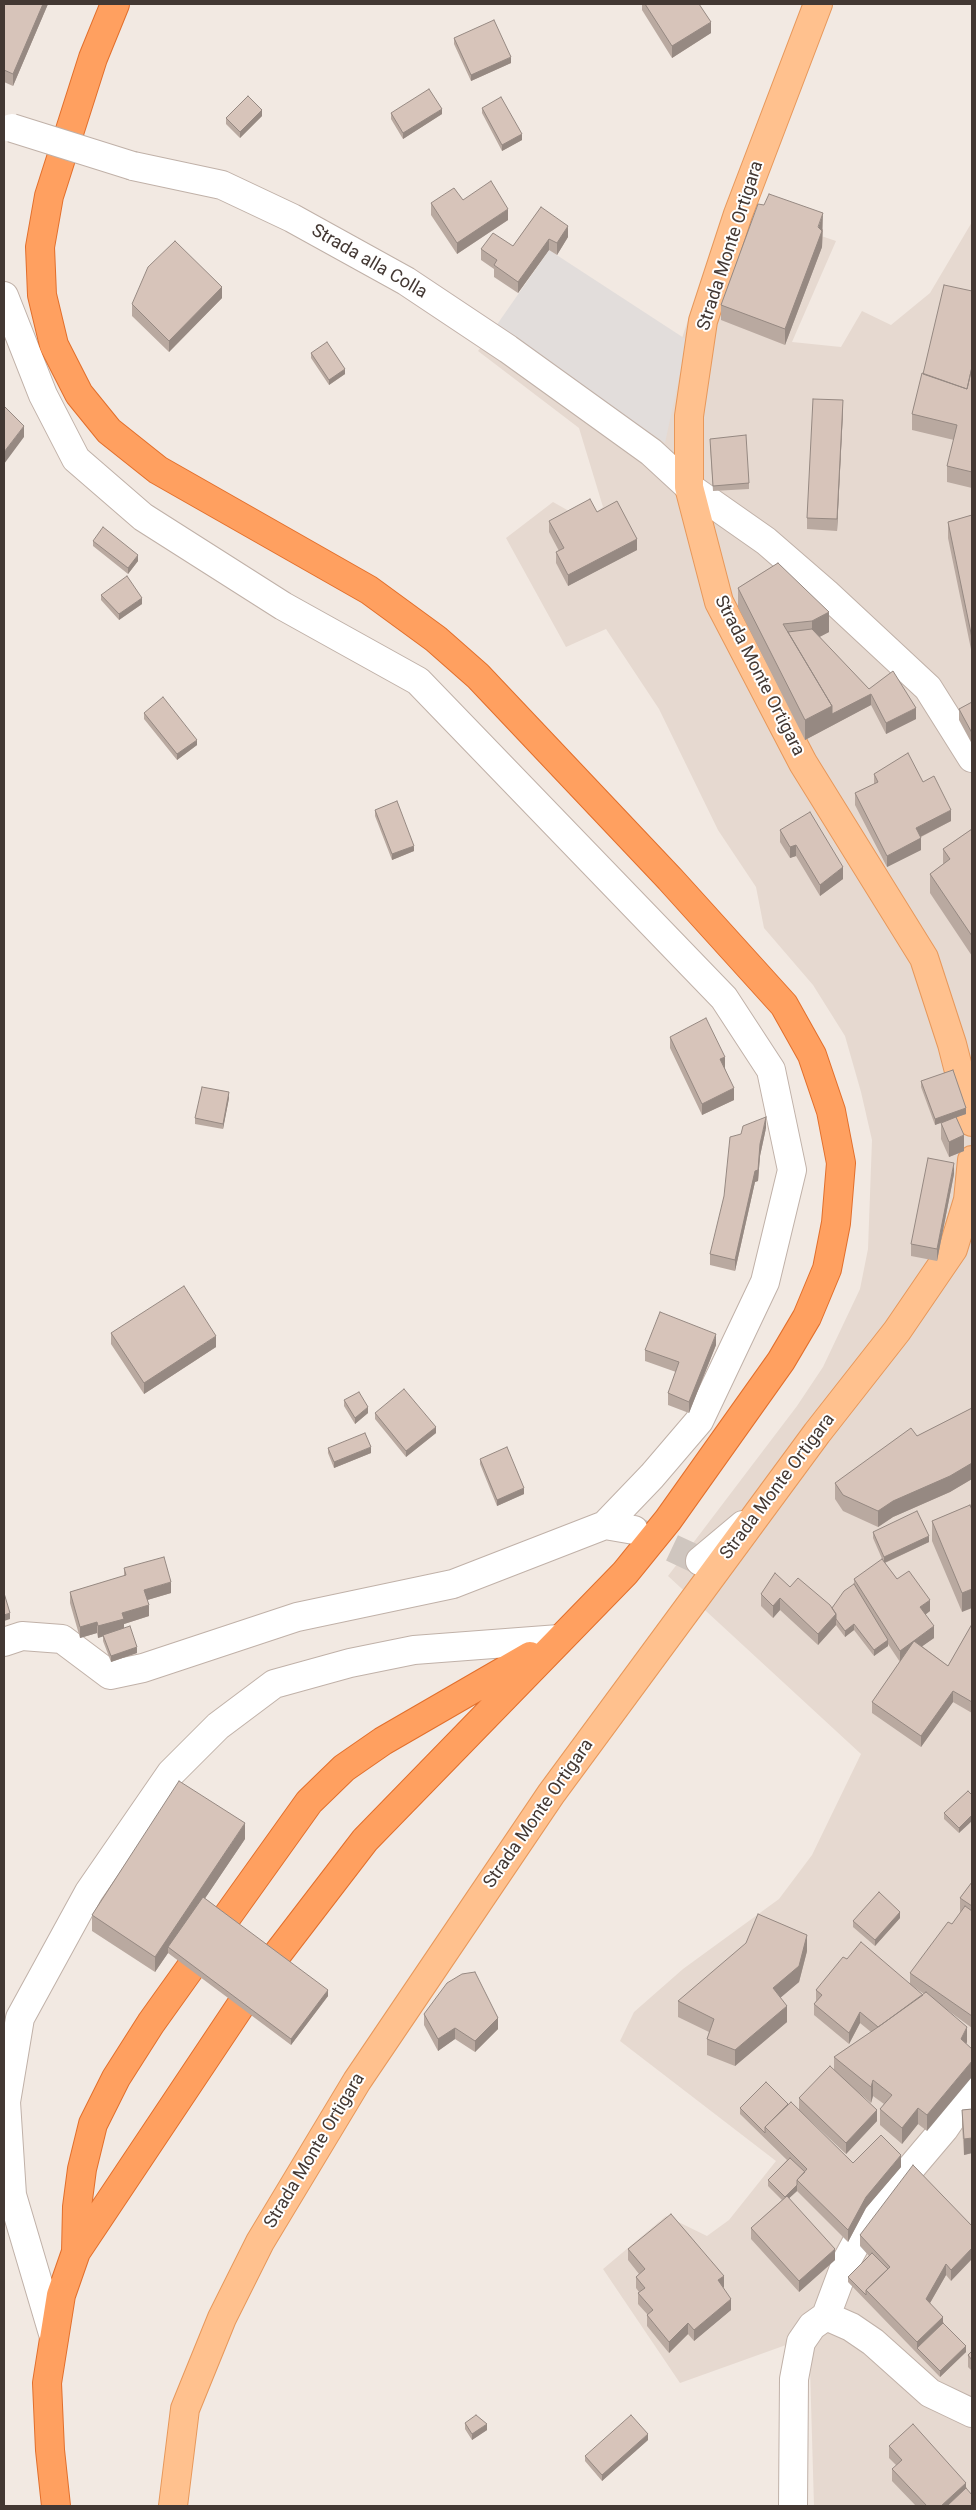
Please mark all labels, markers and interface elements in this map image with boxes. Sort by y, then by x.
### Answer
street label: Strada Monte Ortigara [693,159,769,333]
street label: Strada alla Colla [307,220,431,304]
street label: Strada Monte Ortigara [709,592,809,760]
street label: Strada Monte Ortigara [716,1410,840,1564]
street label: Strada Monte Ortigara [479,1735,599,1893]
street label: Strada Monte Ortigara [260,2070,370,2232]

